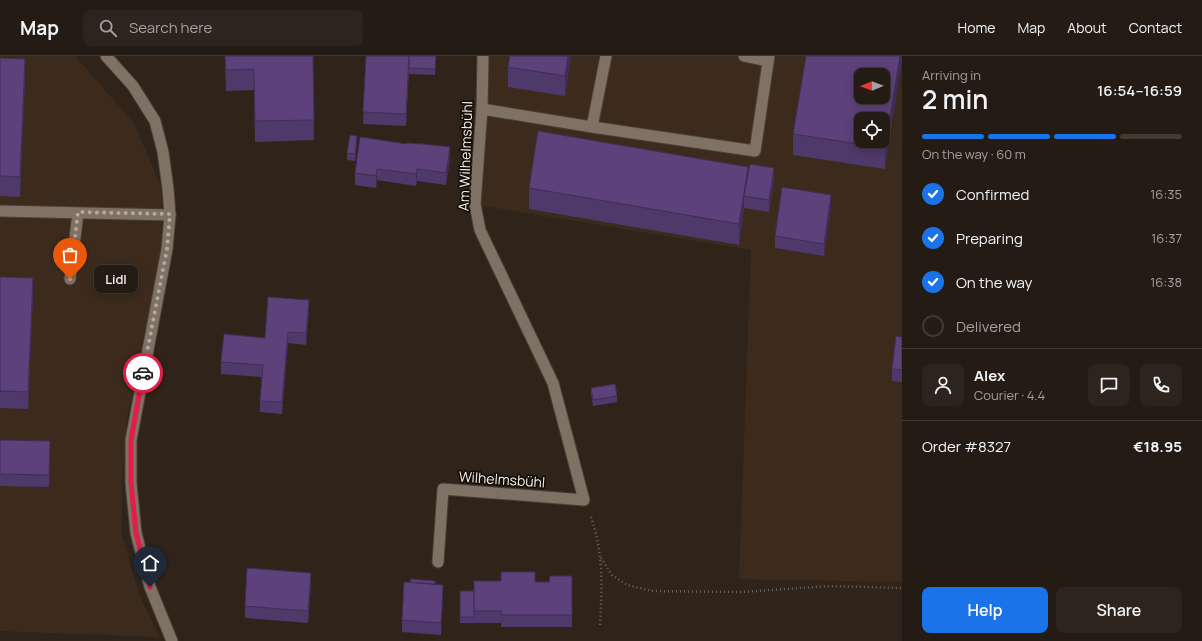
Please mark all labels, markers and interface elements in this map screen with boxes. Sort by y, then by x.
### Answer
search box [83,10,363,46]
text: Map [20,15,59,41]
icon: search [97,17,119,39]
text: Search here [129,17,212,38]
text: Home [958,18,995,37]
text: Map [1017,18,1045,37]
text: About [1067,18,1107,37]
text: Contact [1129,18,1182,37]
text: Arriving in [922,66,981,84]
north arrow [854,68,890,104]
map controls [854,68,890,148]
text: 16:54–16:59 [1097,80,1182,101]
text: 2 min [922,81,988,117]
street label: Am Wilhelmsbühl [454,101,476,211]
button: locate [854,112,890,148]
text: On the way · 60 m [922,145,1026,163]
icon: check [922,183,944,205]
text: Confirmed [956,184,1029,205]
text: 16:35 [1150,185,1182,203]
icon: check [922,227,944,249]
text: Preparing [956,228,1023,249]
text: 16:37 [1151,229,1182,247]
pin [53,238,87,279]
icon: bag [59,244,81,266]
callout: Lidl [94,265,138,293]
text: Lidl [105,270,127,288]
icon: check [922,271,944,293]
text: On the way [956,272,1032,293]
text: 16:38 [1150,273,1182,291]
text: Delivered [956,316,1021,337]
courier [123,353,163,393]
icon: car [132,362,154,384]
button: person [922,364,964,406]
button: chat [1088,364,1130,406]
button: phone [1140,364,1182,406]
text: Alex [974,365,1005,386]
text: Courier · 4.4 [974,386,1045,404]
text: Order #8327 [922,436,1011,457]
text: €18.95 [1133,436,1182,457]
street label: Wilhelmsbühl [458,467,546,491]
pin [133,546,167,587]
icon: home [139,552,161,574]
button: Help [922,587,1048,633]
button: Share [1056,587,1182,633]

